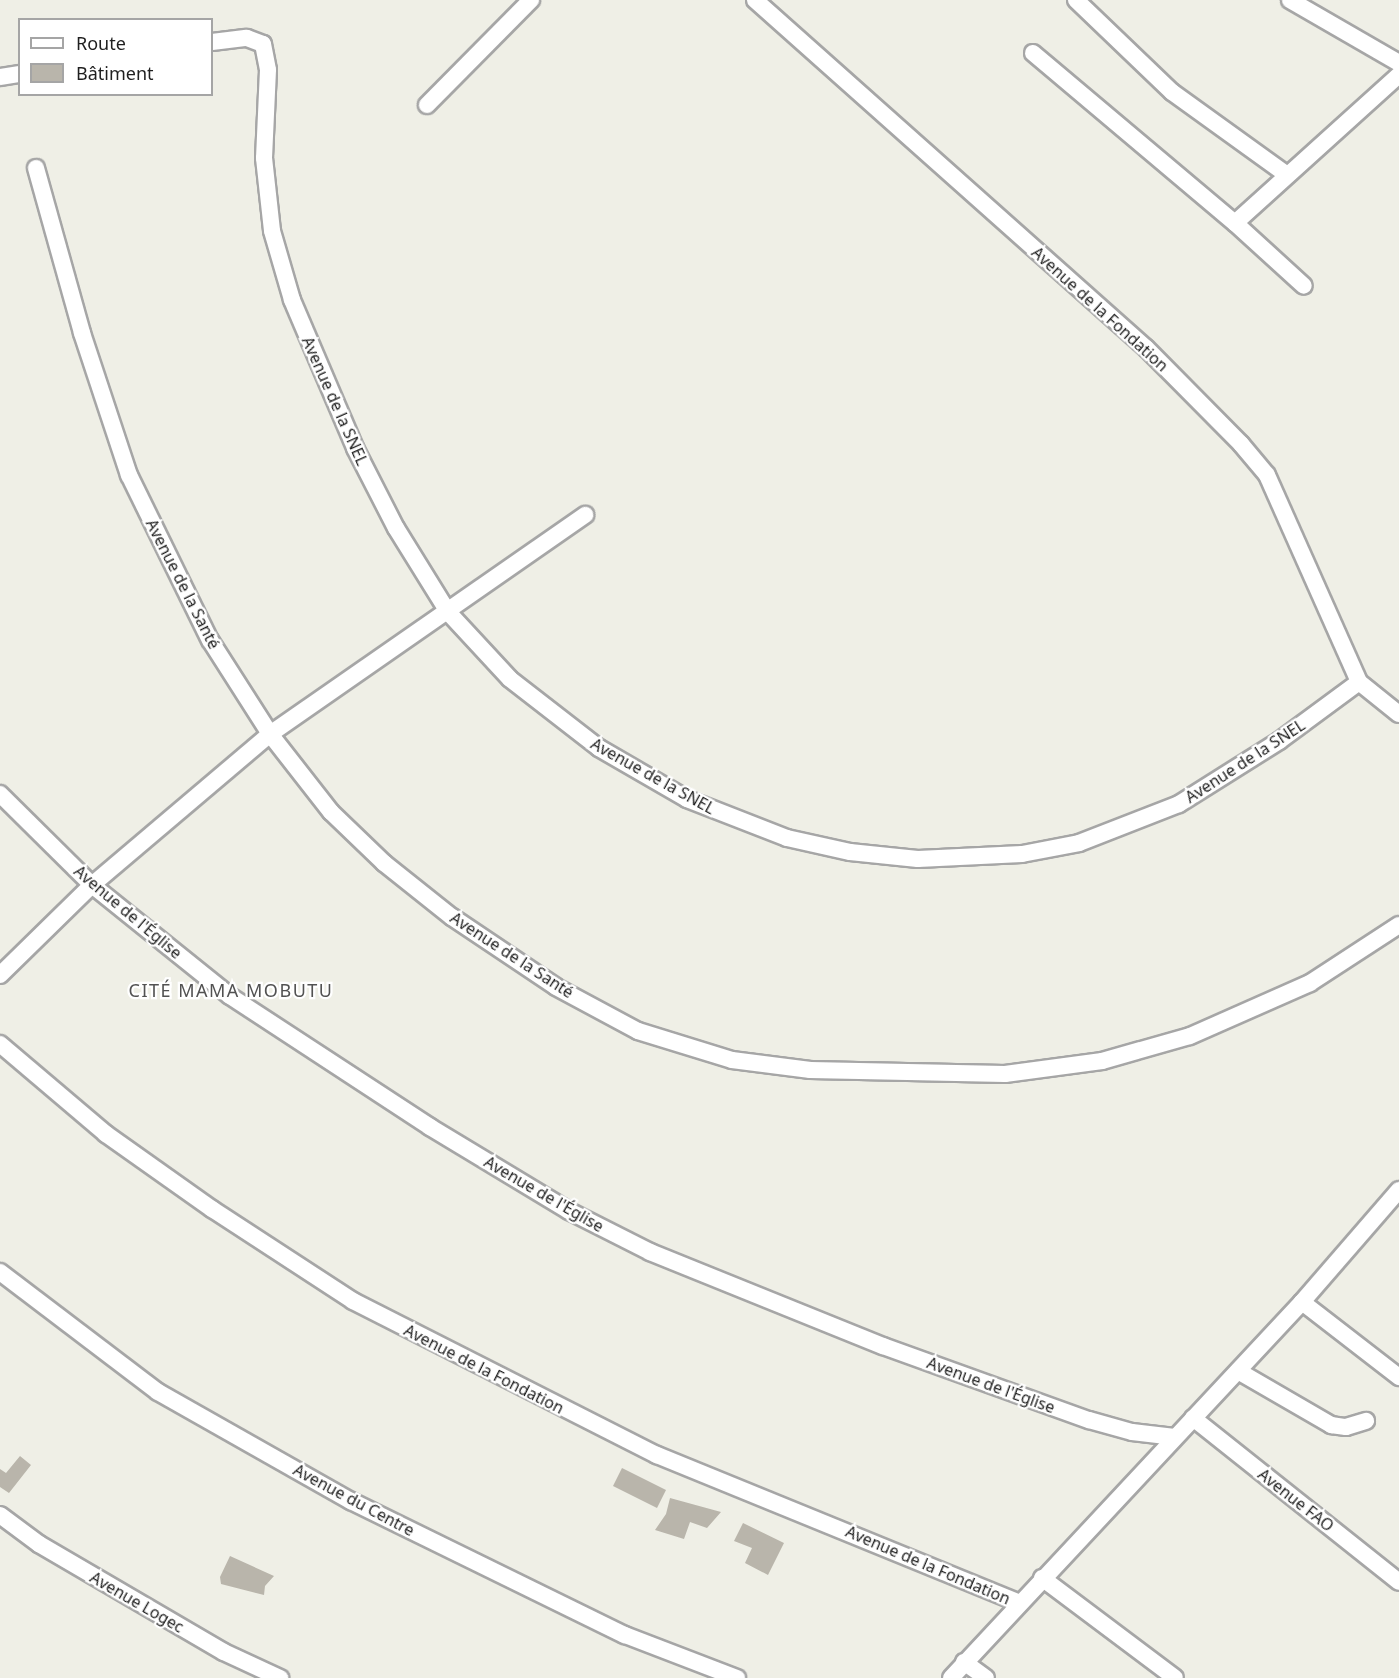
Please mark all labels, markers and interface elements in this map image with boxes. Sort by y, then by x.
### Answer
legend [18,18,213,96]
text: Route [76,31,126,55]
text: Bâtiment [76,61,154,85]
street label: Avenue de la Fondation [1028,243,1172,375]
street label: Avenue de la SNEL [298,334,372,468]
street label: Avenue de la Santé [142,516,224,652]
street label: Avenue de la SNEL [1182,715,1308,807]
street label: Avenue de la SNEL [588,734,718,818]
street label: Avenue de l'Église [70,861,186,963]
street label: Avenue de la Santé [447,908,577,1002]
district label: CITÉ MAMA MOBUTU [129,979,333,1001]
street label: Avenue de l'Église [481,1152,607,1236]
street label: Avenue de la Fondation [401,1320,567,1418]
street label: Avenue de l'Église [924,1353,1058,1417]
street label: Avenue du Centre [290,1460,418,1540]
street label: Avenue FAO [1254,1465,1338,1535]
street label: Avenue de la Fondation [843,1522,1013,1608]
street label: Avenue Logec [87,1567,187,1637]

